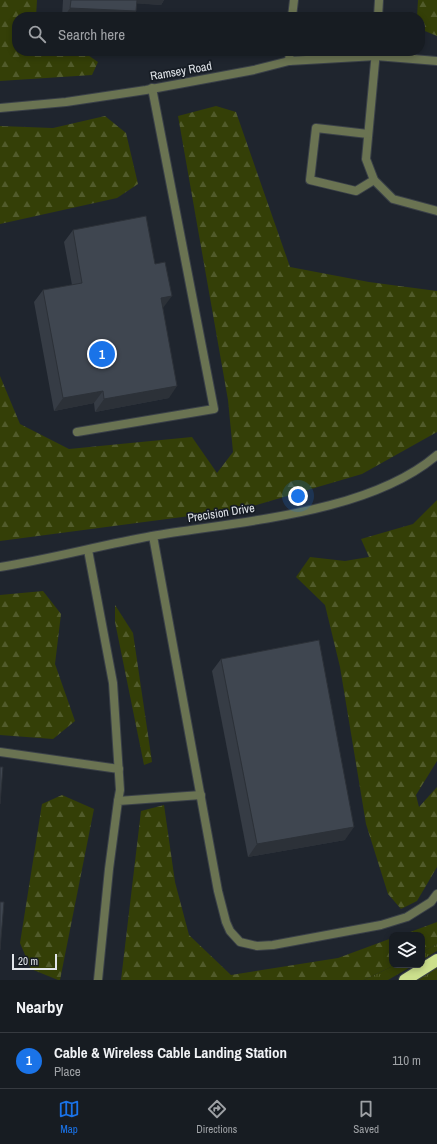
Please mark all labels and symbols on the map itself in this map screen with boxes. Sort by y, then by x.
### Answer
street label: Ramsey Road [149,58,213,84]
pin: 1 [89,339,115,369]
your location [288,486,308,506]
street label: Precision Drive [186,500,256,526]
scale bar [12,952,57,971]

